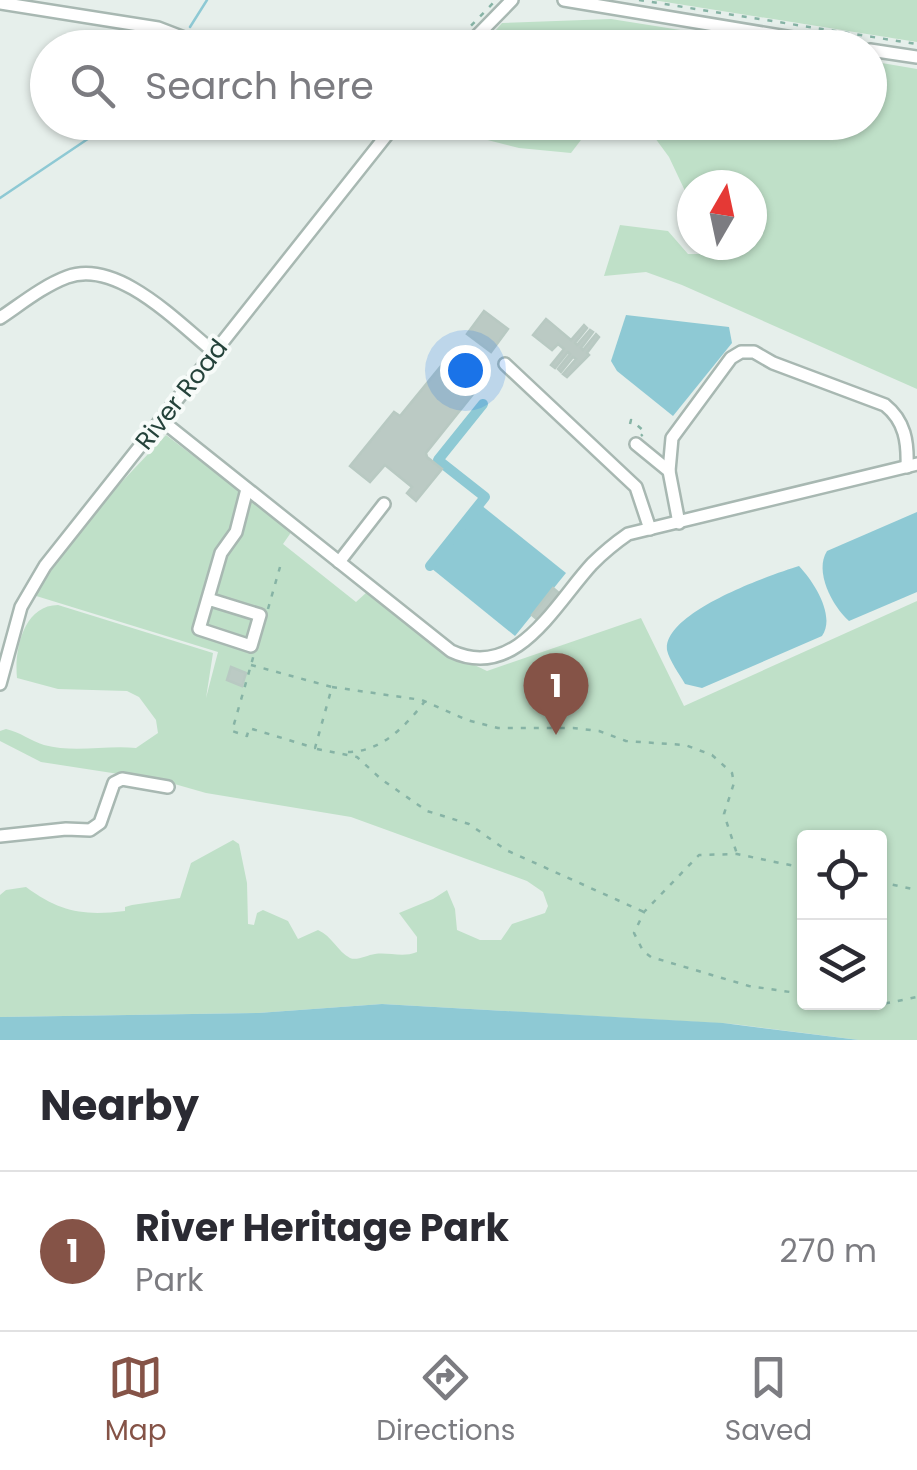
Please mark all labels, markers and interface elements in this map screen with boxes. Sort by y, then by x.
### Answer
search box [30,30,887,140]
icon: search [65,58,120,113]
text: Search here [145,59,374,112]
north arrow [677,170,767,260]
street label: River Road [127,332,236,457]
your location [440,345,491,396]
pin: 1 [524,652,588,735]
map controls [797,830,887,1010]
button: locate [797,830,887,920]
button: layers [797,920,887,1010]
text: Nearby [40,1076,199,1135]
text: River Heritage Park [135,1201,509,1254]
text: 1 [66,1228,79,1273]
text: 270 m [780,1228,877,1273]
text: Park [135,1257,204,1302]
tab: Map [105,1350,167,1452]
tab: Directions [376,1350,515,1452]
tab: Saved [725,1350,812,1452]

